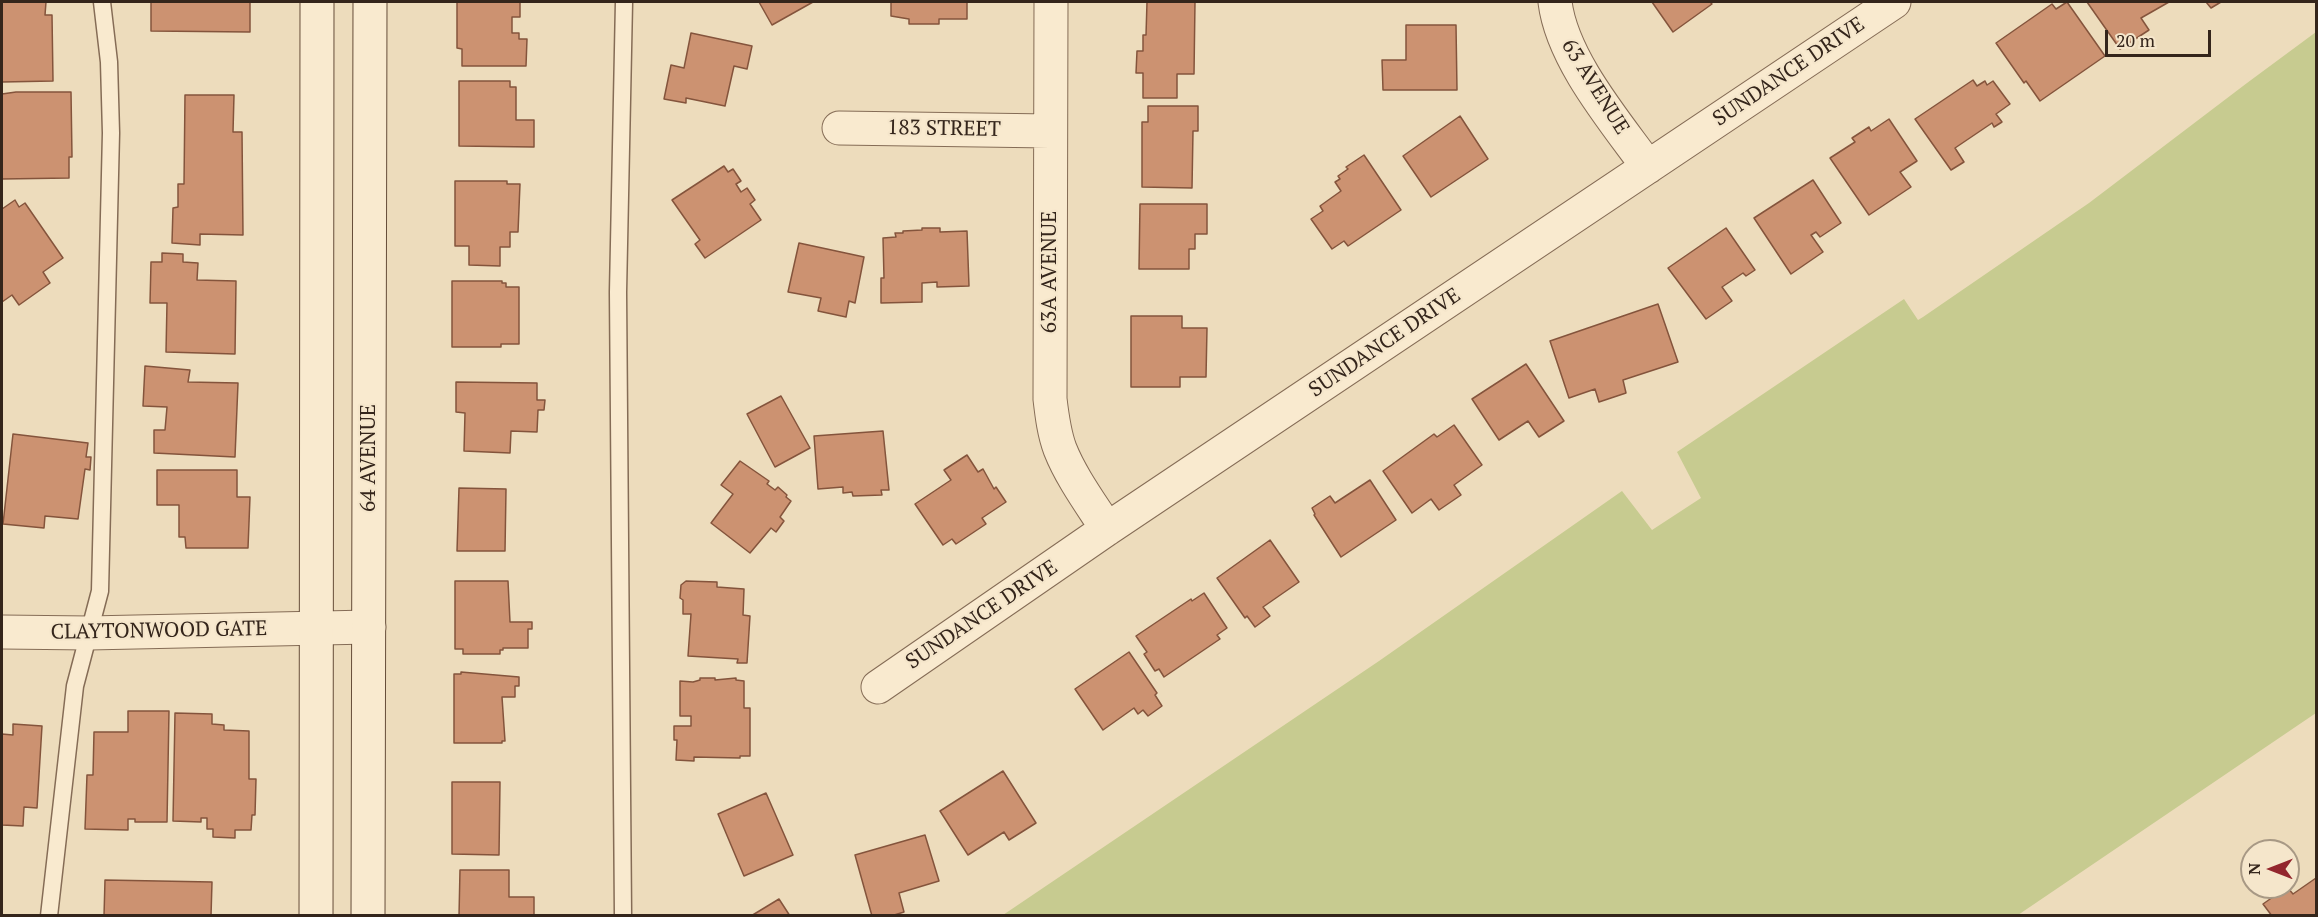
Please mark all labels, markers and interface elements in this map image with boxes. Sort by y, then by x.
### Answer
street label: SUNDANCE DRIVE [1708,12,1870,132]
scale bar [2108,18,2214,56]
text: 20 m [2116,28,2155,52]
street label: 63 AVENUE [1556,35,1634,139]
street label: 183 STREET [887,115,1001,143]
street label: 63A AVENUE [1037,211,1063,333]
street label: SUNDANCE DRIVE [1304,283,1466,403]
street label: 64 AVENUE [356,404,382,512]
street label: SUNDANCE DRIVE [901,555,1063,675]
street label: CLAYTONWOOD GATE [50,617,268,645]
north arrow [2240,839,2300,899]
text: N [2243,863,2265,875]

